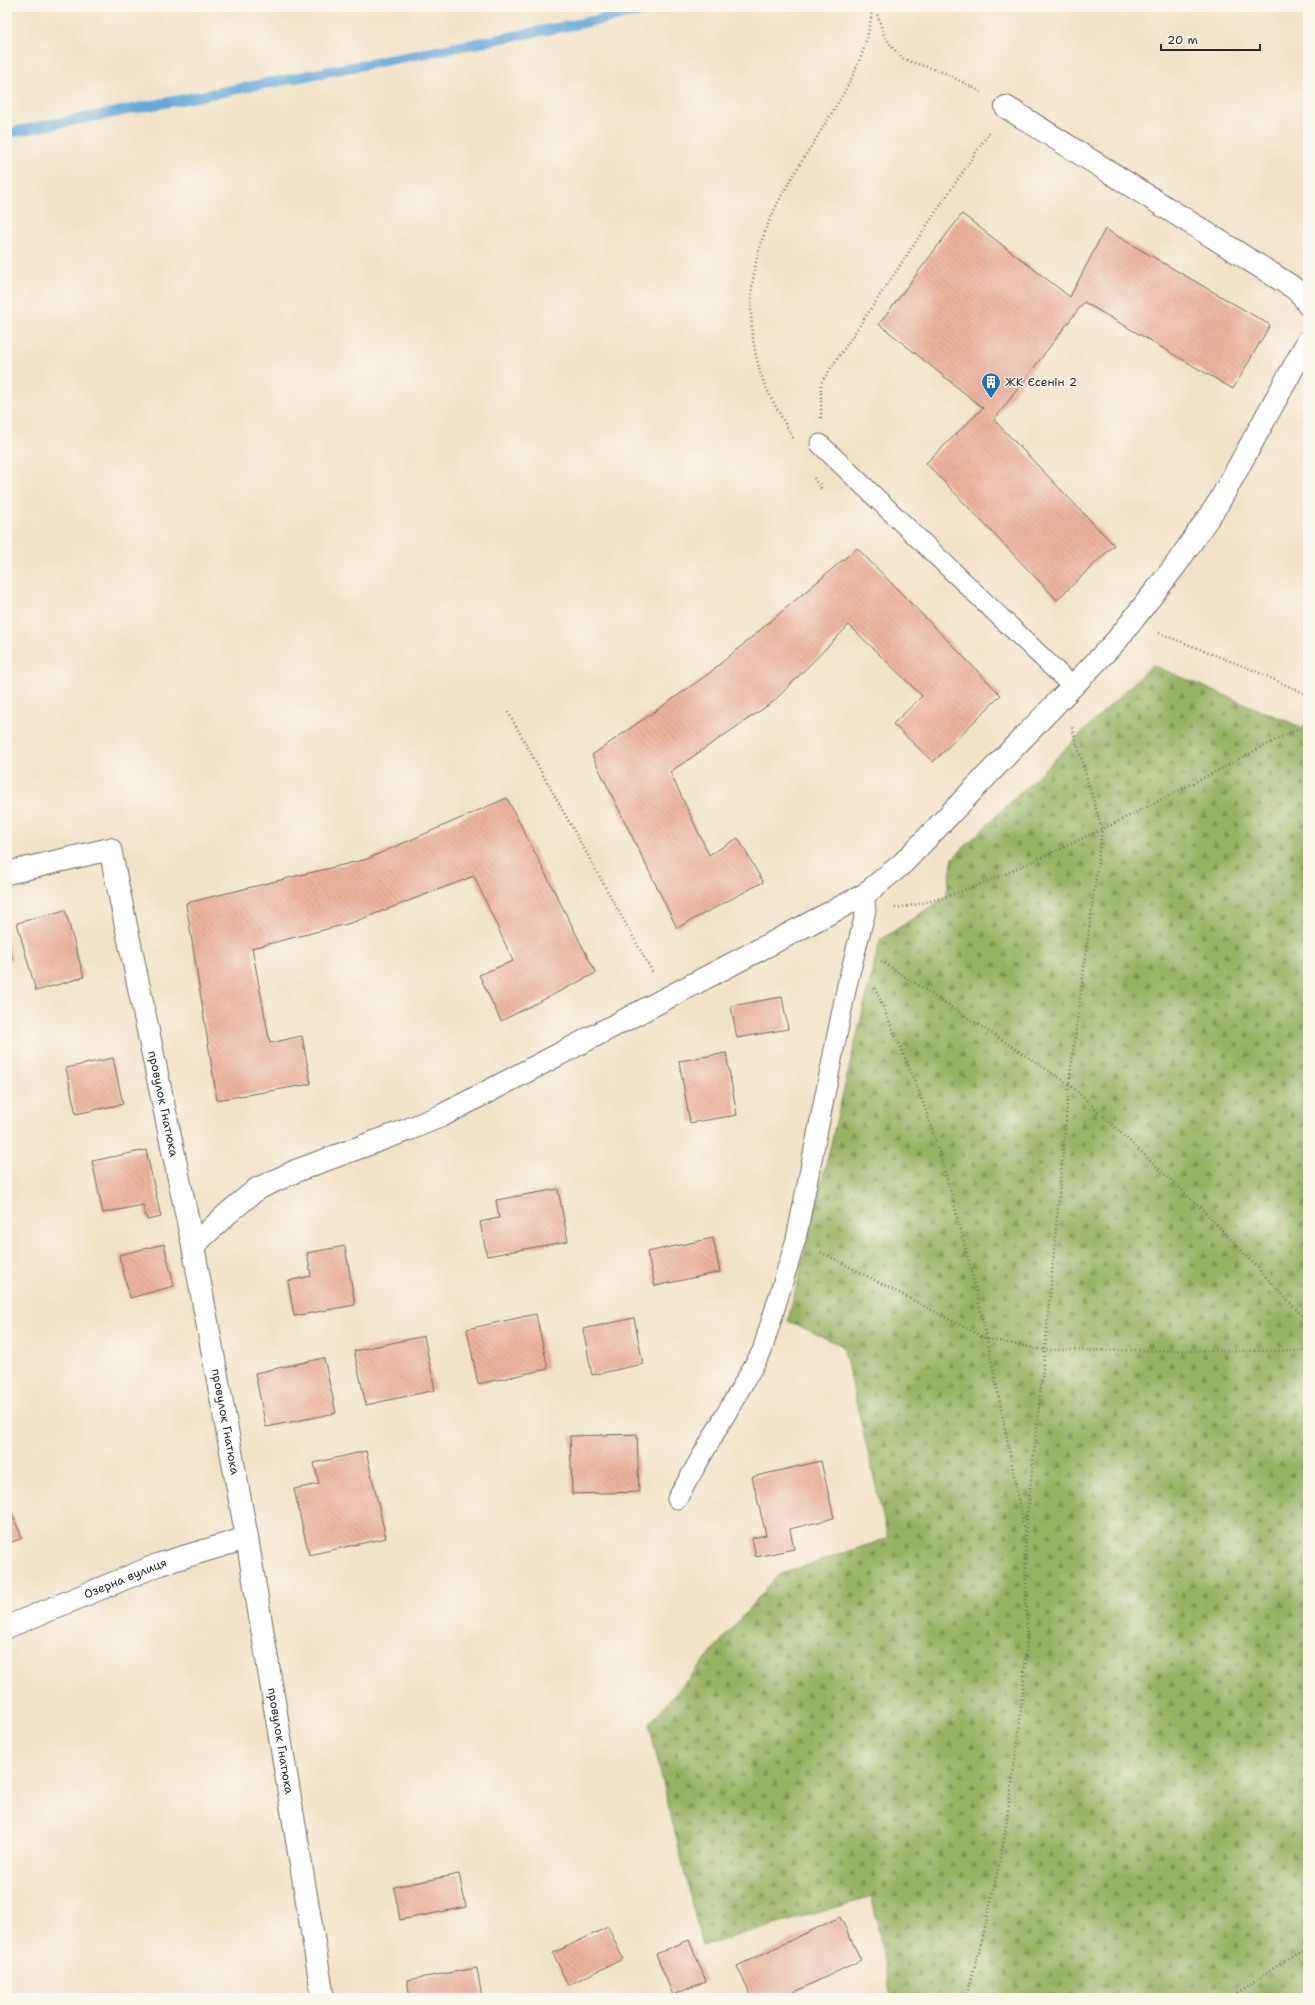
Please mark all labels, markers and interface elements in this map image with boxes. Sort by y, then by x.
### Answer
scale bar [1161,26,1260,52]
text: 20 m [1167,32,1198,48]
building icon: ЖК Єсенін 2 [980,371,1002,399]
place label: ЖК Єсенін 2 [1005,374,1077,390]
street label: провулок Гнатюка [144,1049,182,1159]
street label: провулок Гнатюка [208,1367,243,1477]
street label: Озерна вулиця [81,1554,169,1602]
street label: провулок Гнатюка [264,1687,297,1796]

